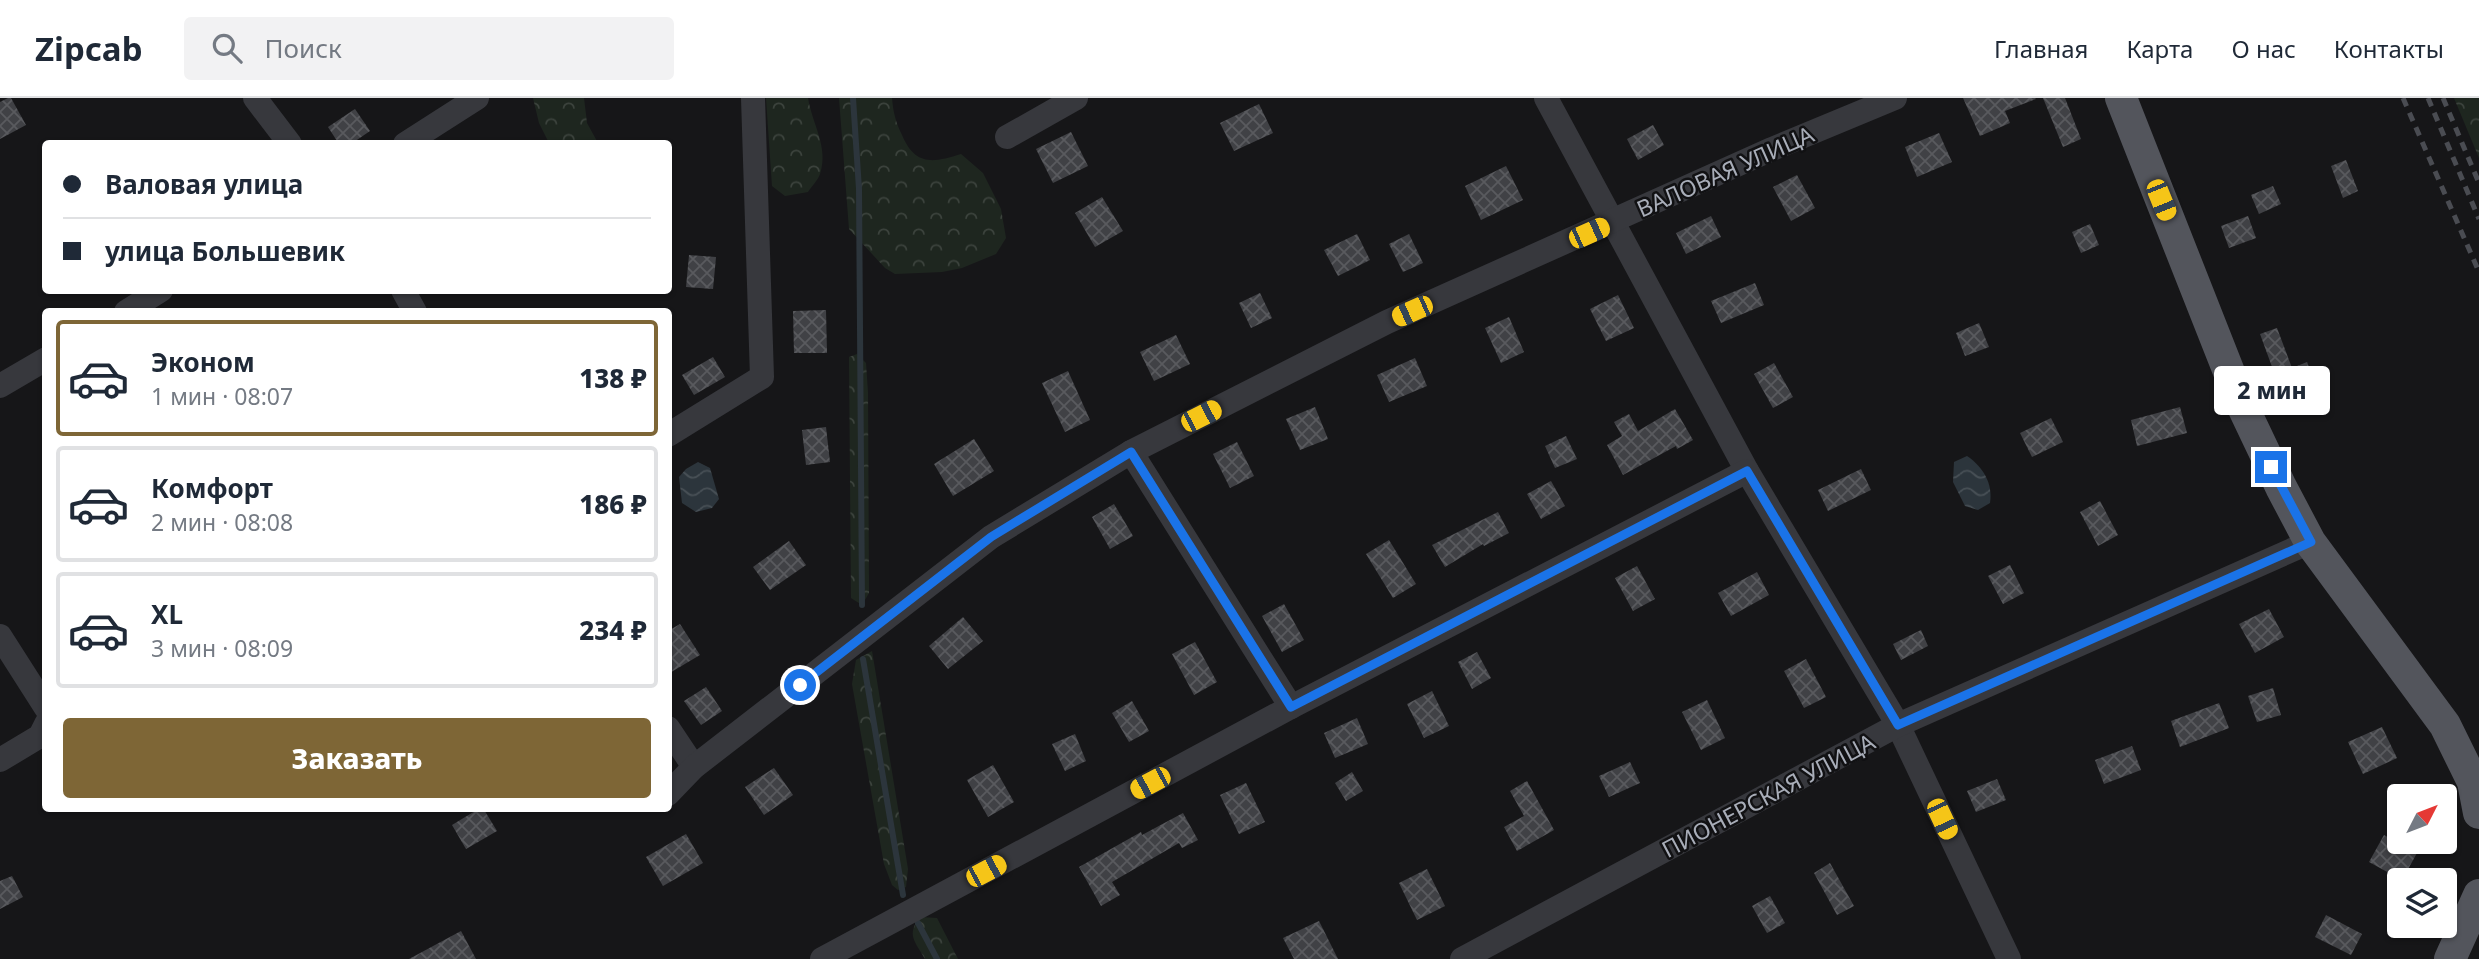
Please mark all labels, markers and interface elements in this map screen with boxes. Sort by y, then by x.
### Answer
search box [184,17,674,80]
text: Zipcab [35,26,142,71]
icon: search [208,29,246,67]
text: Поиск [264,30,342,66]
text: Главная [1994,32,2088,65]
text: Карта [2126,32,2193,65]
text: О нас [2231,32,2296,65]
text: Контакты [2334,32,2444,65]
street label: ВАЛОВАЯ УЛИЦА [1631,117,1819,224]
text: Валовая улица [105,166,303,202]
car [2144,177,2179,223]
car [1566,215,1613,251]
text: улица Большевик [105,233,345,269]
car [1389,293,1436,329]
text: Эконом [151,344,255,380]
icon: car [67,347,130,410]
text: 138 ₽ [579,360,647,396]
callout: 2 мин [2213,366,2329,414]
text: 2 мин [2237,374,2307,406]
text: 1 мин · 08:07 [151,380,293,412]
car [1178,397,1225,435]
route end [2255,451,2287,483]
text: Комфорт [151,470,273,506]
icon: car [67,473,130,536]
text: 186 ₽ [579,486,647,522]
text: 2 мин · 08:08 [151,506,293,538]
text: XL [151,596,183,632]
icon: car [67,599,130,662]
text: 234 ₽ [579,612,647,648]
text: 3 мин · 08:09 [151,632,293,664]
route start [784,669,816,701]
button: Заказать [63,718,651,798]
street label: ПИОНЕРСКАЯ УЛИЦА [1656,725,1881,865]
car [1127,764,1174,802]
north arrow [2387,784,2457,854]
map controls [2387,784,2457,938]
car [1924,796,1961,842]
car [963,852,1010,890]
button: layers [2387,868,2457,938]

